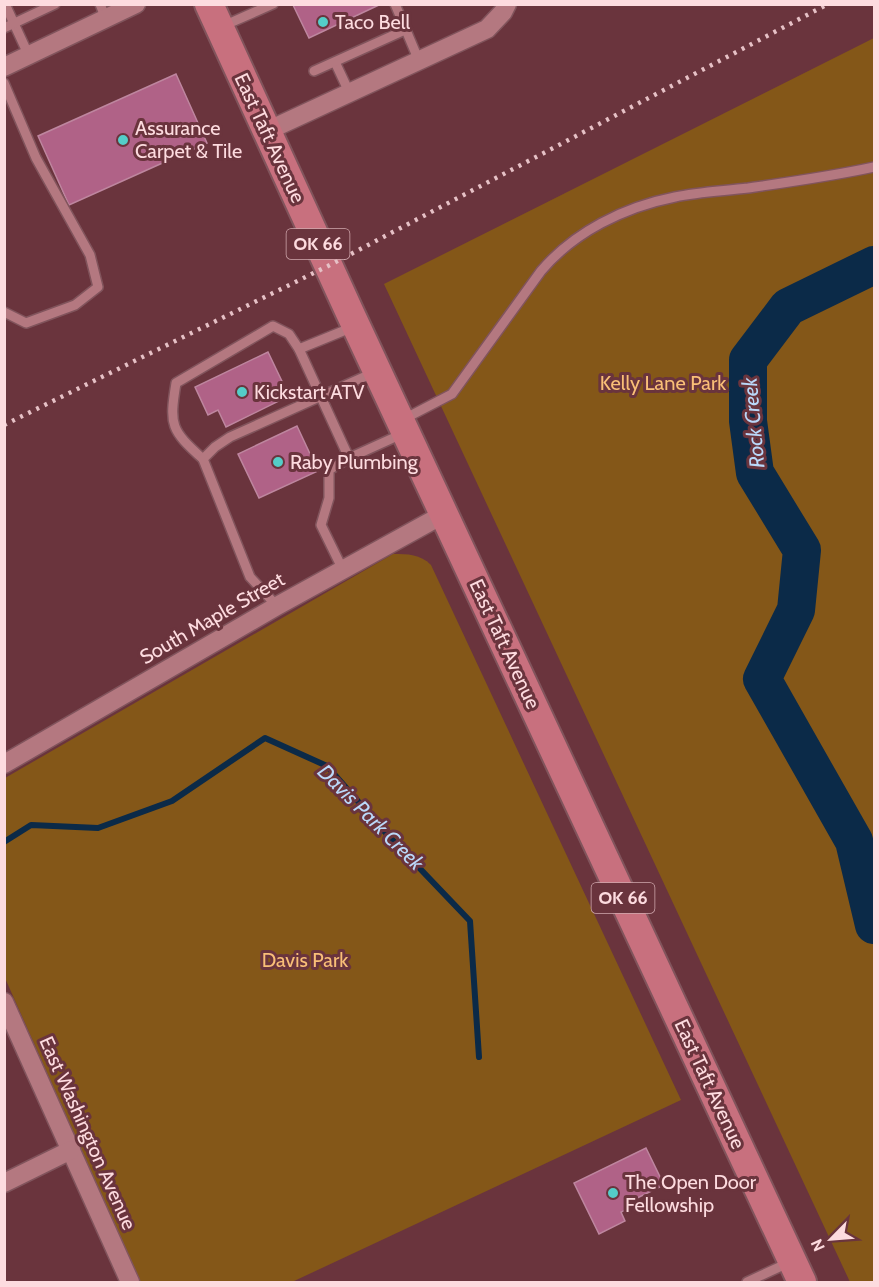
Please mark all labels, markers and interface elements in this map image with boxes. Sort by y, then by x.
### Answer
place label: Taco Bell [335,10,410,34]
marker: Taco Bell [316,15,330,29]
street label: East Taft Avenue [229,69,311,207]
place label: Assurance Carpet & Tile [135,116,242,163]
marker: Assurance Carpet & Tile [116,133,130,147]
road number: OK 66 [286,229,350,259]
park label: Kelly Lane Park [600,371,726,395]
water label: Rock Creek [737,376,769,469]
place label: Kickstart ATV [254,380,365,404]
marker: Kickstart ATV [235,385,249,399]
place label: Raby Plumbing [290,450,419,474]
marker: Raby Plumbing [271,455,285,469]
street label: South Maple Street [135,567,289,669]
street label: East Taft Avenue [464,575,546,713]
water label: Davis Park Creek [313,759,430,876]
road number: OK 66 [592,883,654,913]
park label: Davis Park [262,948,348,972]
street label: East Taft Avenue [669,1015,751,1153]
street label: East Washington Avenue [34,1033,142,1233]
place label: The Open Door Fellowship [625,1170,757,1217]
marker: The Open Door Fellowship [606,1186,620,1200]
north arrow [801,1209,861,1269]
text: N [807,1236,829,1254]

